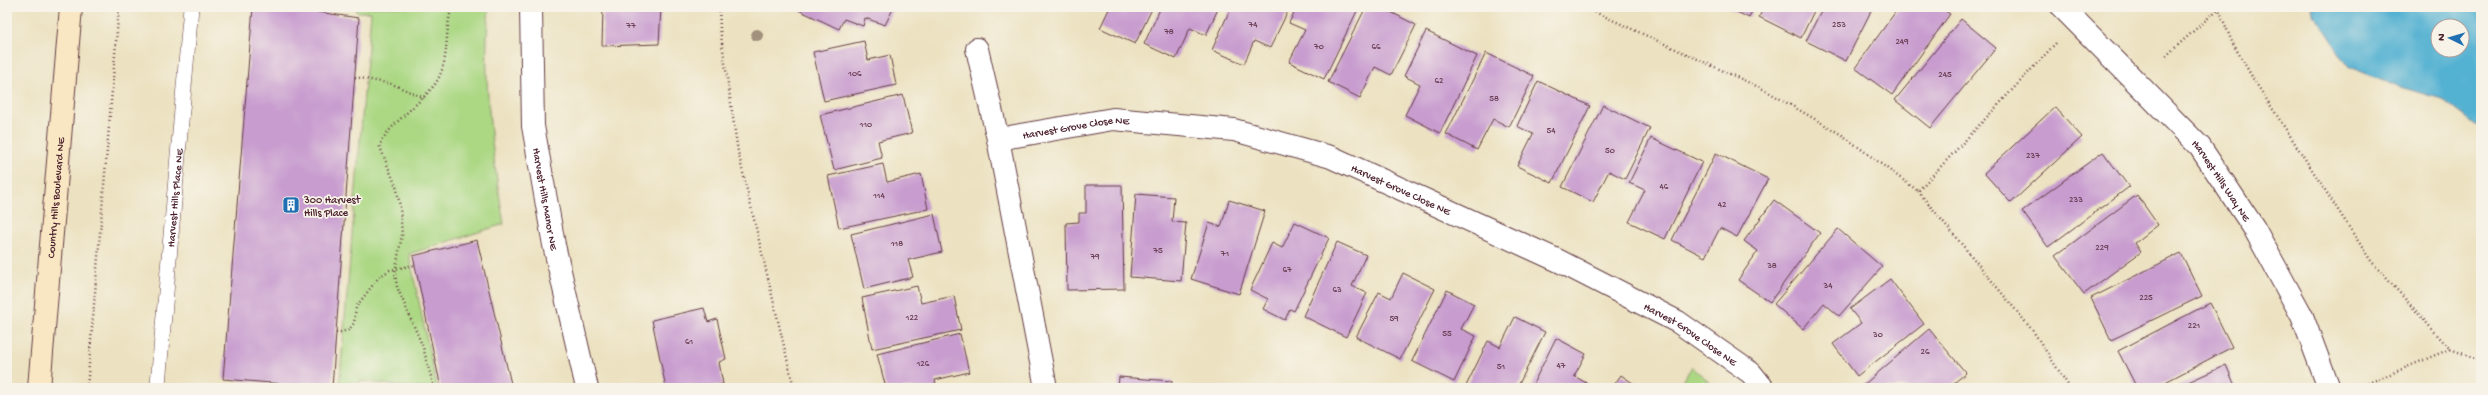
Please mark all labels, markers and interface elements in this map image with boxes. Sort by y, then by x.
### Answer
north arrow [2430,18,2470,58]
house number: 74 [1248,20,1258,31]
house number: 253 [1832,20,1846,31]
house number: 77 [625,21,636,32]
house number: 78 [1163,27,1174,38]
text: N [2436,33,2448,41]
house number: 249 [1895,37,1909,48]
house number: 70 [1313,42,1324,53]
house number: 66 [1371,42,1381,53]
house number: 106 [847,69,862,80]
house number: 245 [1938,70,1952,81]
house number: 62 [1435,76,1444,87]
house number: 58 [1489,94,1499,105]
street label: Harvest Grove Close NE [1022,115,1131,143]
house number: 110 [859,120,872,131]
house number: 54 [1547,126,1556,137]
street label: Country Hills Boulevard NE [46,136,68,259]
street label: Harvest Hills Way NE [2188,138,2252,225]
house number: 50 [1605,146,1615,157]
street label: Harvest Hills Place NE [166,147,187,248]
street label: Harvest Hills Manor NE [529,147,559,253]
house number: 237 [2026,151,2040,162]
street label: Harvest Grove Close NE [1349,163,1453,219]
house number: 46 [1660,182,1669,193]
house number: 114 [872,191,886,202]
building icon: 300 Harvest Hills Place [281,195,301,215]
place label: 300 Harvest Hills Place [303,195,362,220]
house number: 233 [2069,195,2083,206]
house number: 42 [1718,200,1727,211]
house number: 118 [890,239,903,250]
house number: 229 [2095,243,2109,254]
house number: 75 [1152,246,1163,257]
house number: 71 [1220,249,1230,260]
house number: 79 [1089,252,1100,263]
house number: 38 [1766,261,1777,272]
house number: 67 [1282,265,1292,276]
house number: 34 [1823,281,1833,292]
house number: 63 [1332,285,1342,296]
house number: 225 [2139,293,2153,304]
street label: Harvest Grove Close NE [1641,301,1739,370]
house number: 122 [905,313,919,324]
house number: 59 [1389,314,1399,325]
house number: 221 [2188,321,2201,332]
house number: 55 [1442,329,1452,340]
house number: 30 [1872,330,1883,341]
house number: 61 [685,337,693,348]
house number: 26 [1921,347,1930,358]
house number: 126 [916,359,930,370]
house number: 47 [1557,361,1566,372]
house number: 51 [1497,362,1506,373]

